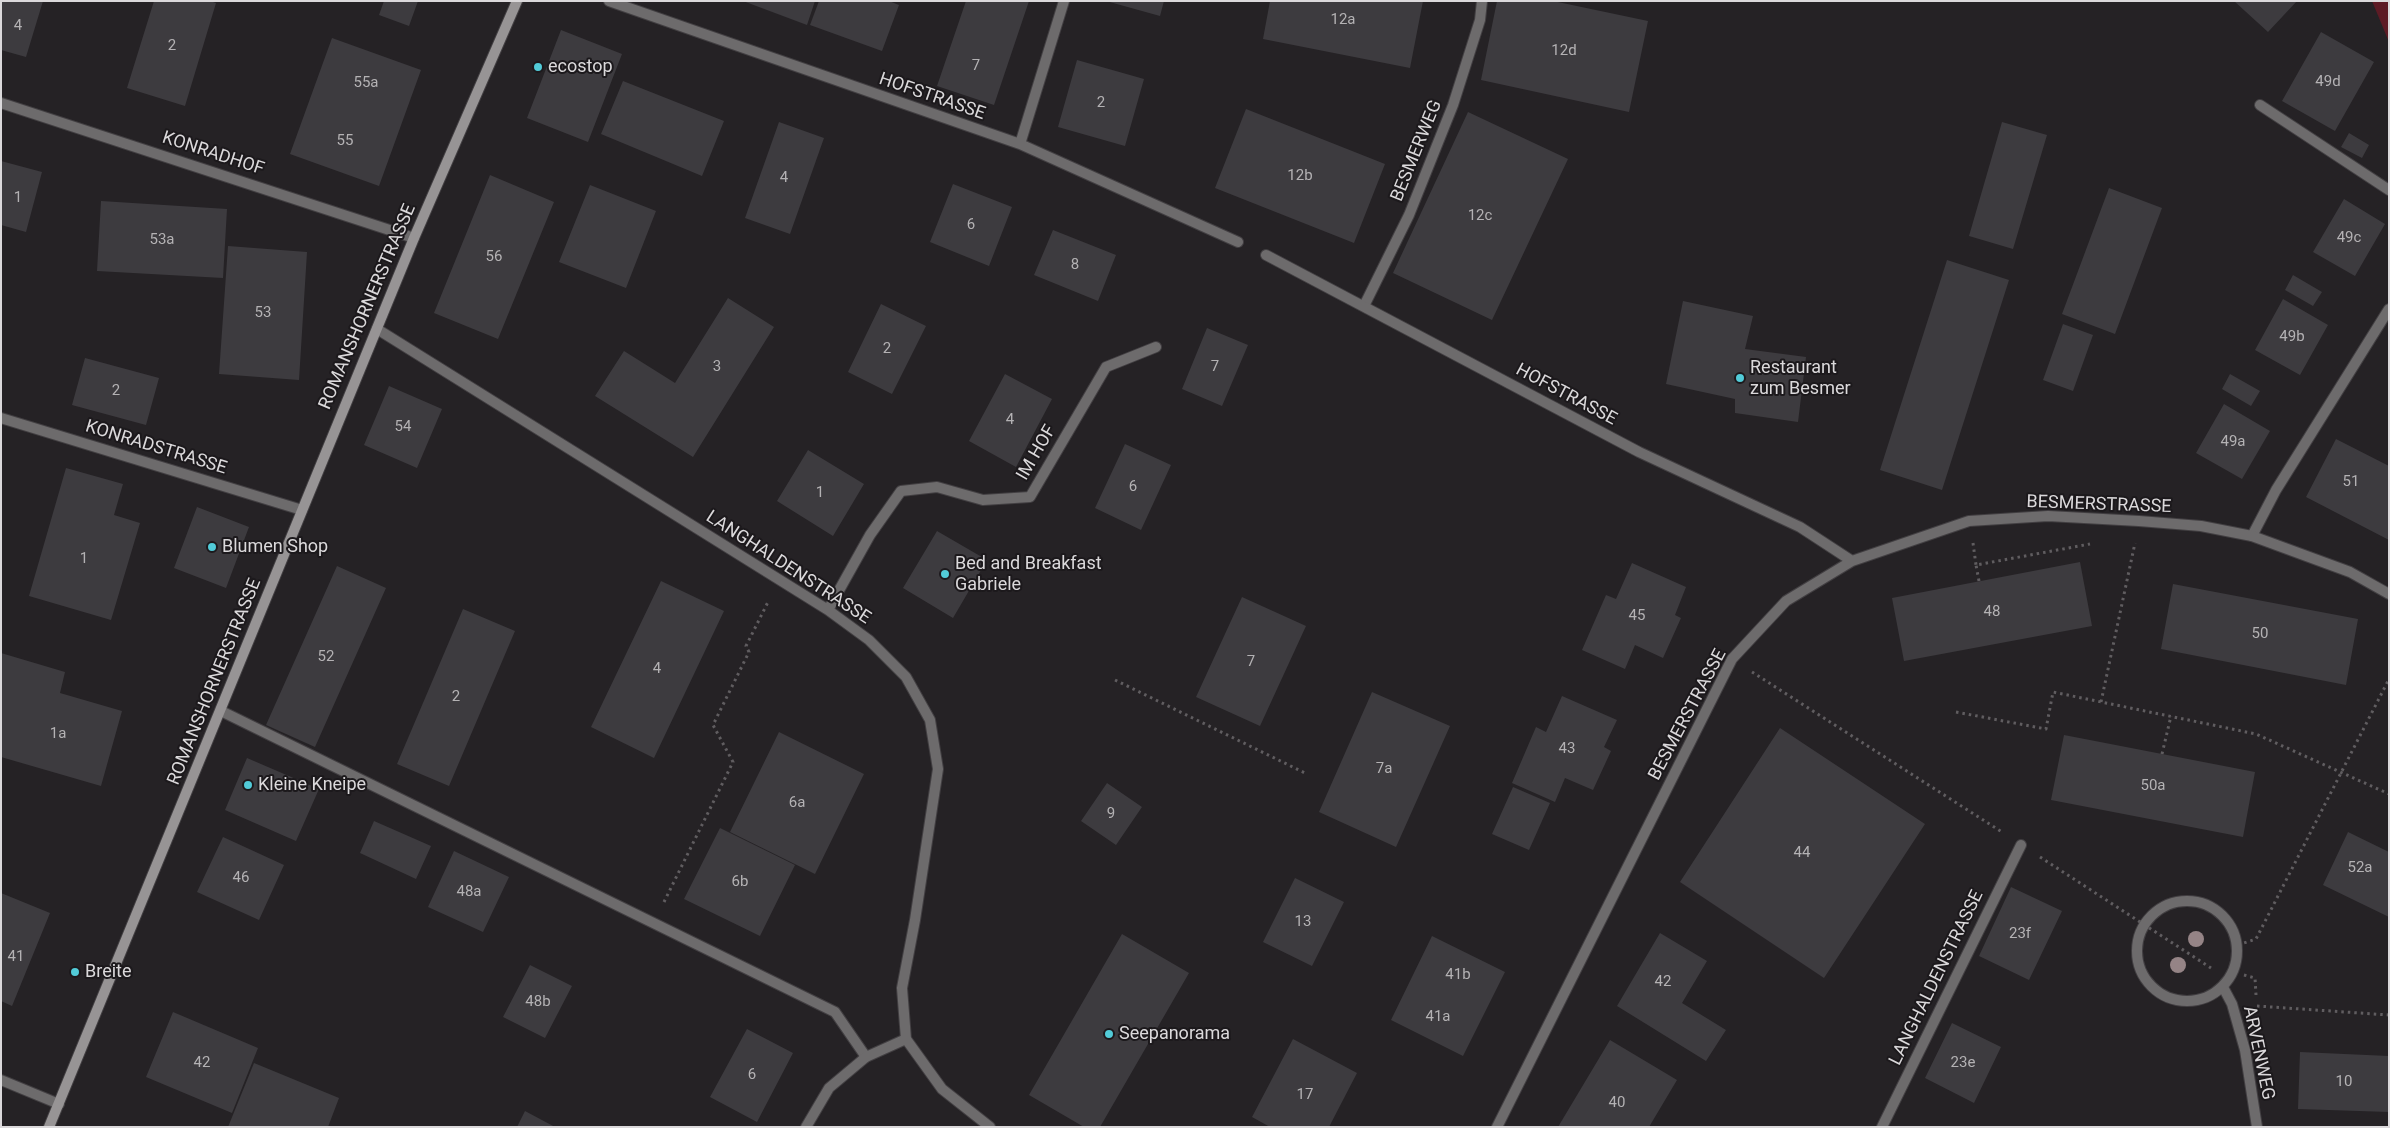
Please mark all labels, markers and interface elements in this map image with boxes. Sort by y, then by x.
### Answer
house number: 12a [1330,11,1356,29]
house number: 4 [14,17,22,35]
house number: 2 [168,37,176,55]
house number: 12d [1551,42,1577,60]
place label: ecostop [548,56,613,78]
house number: 7 [972,57,980,75]
marker: ecostop [532,61,544,73]
street label: HOFSTRASSE [876,69,988,125]
house number: 49d [2315,73,2341,91]
house number: 55a [353,74,379,92]
house number: 2 [1097,94,1105,112]
street label: BESMERWEG [1387,97,1447,205]
street label: KONRADHOF [159,127,267,181]
house number: 55 [337,132,353,150]
house number: 12b [1287,167,1313,185]
house number: 4 [780,169,788,187]
house number: 1 [14,189,22,207]
street label: ROMANSHORNERSTRASSE [315,201,421,413]
house number: 12c [1468,207,1492,225]
house number: 6 [967,216,975,234]
house number: 49c [2337,229,2361,247]
house number: 53a [149,231,175,249]
house number: 56 [486,248,502,266]
house number: 8 [1071,256,1079,274]
house number: 53 [255,304,271,322]
house number: 49b [2279,328,2305,346]
house number: 2 [883,340,891,358]
place label: Restaurant zum Besmer [1750,357,1851,399]
house number: 3 [713,358,721,376]
house number: 7 [1211,358,1219,376]
street label: HOFSTRASSE [1512,359,1620,431]
marker: Restaurant zum Besmer [1734,372,1746,384]
house number: 2 [112,382,120,400]
house number: 4 [1006,411,1014,429]
street label: KONRADSTRASSE [83,416,229,480]
house number: 54 [395,418,411,436]
street label: IM HOF [1013,422,1061,484]
house number: 49a [2220,433,2246,451]
house number: 51 [2343,473,2359,491]
house number: 6 [1129,478,1137,496]
house number: 1 [816,484,824,502]
street label: BESMERSTRASSE [2026,492,2172,518]
street label: LANGHALDENSTRASSE [702,507,874,629]
place label: Blumen Shop [222,536,328,558]
marker: Blumen Shop [206,541,218,553]
house number: 1 [80,550,88,568]
place label: Bed and Breakfast Gabriele [955,553,1102,596]
marker: Bed and Breakfast Gabriele [939,568,951,580]
street label: ROMANSHORNERSTRASSE [164,576,266,788]
house number: 48 [1984,603,2000,621]
house number: 45 [1629,607,1645,625]
house number: 50 [2252,625,2268,643]
street label: BESMERSTRASSE [1644,646,1732,784]
house number: 52 [318,648,334,666]
house number: 7 [1247,653,1255,671]
house number: 4 [653,660,661,678]
house number: 2 [452,688,460,706]
house number: 1a [50,725,66,743]
house number: 43 [1559,740,1575,758]
house number: 7a [1376,760,1392,778]
place label: Kleine Kneipe [258,774,366,796]
house number: 50a [2140,777,2166,795]
marker: Kleine Kneipe [242,779,254,791]
house number: 6a [789,794,805,812]
house number: 9 [1107,805,1115,823]
house number: 44 [1794,844,1810,862]
house number: 52a [2347,859,2373,877]
house number: 46 [233,869,249,887]
house number: 6b [732,873,748,891]
house number: 48a [456,883,482,901]
street label: LANGHALDENSTRASSE [1885,887,1989,1069]
house number: 13 [1295,913,1311,931]
house number: 23f [2009,925,2031,943]
house number: 41 [8,948,24,966]
place label: Breite [85,961,132,983]
marker: Breite [69,966,81,978]
house number: 41b [1445,966,1471,984]
house number: 42 [1655,973,1671,991]
house number: 48b [525,993,551,1011]
street label: ARVENWEG [2237,1004,2279,1102]
house number: 41a [1425,1008,1451,1026]
place label: Seepanorama [1119,1023,1230,1045]
marker: Seepanorama [1103,1028,1115,1040]
house number: 42 [194,1054,210,1072]
house number: 23e [1951,1054,1975,1072]
house number: 6 [748,1066,756,1084]
house number: 10 [2336,1073,2352,1091]
house number: 17 [1297,1086,1313,1104]
house number: 40 [1609,1094,1625,1112]

